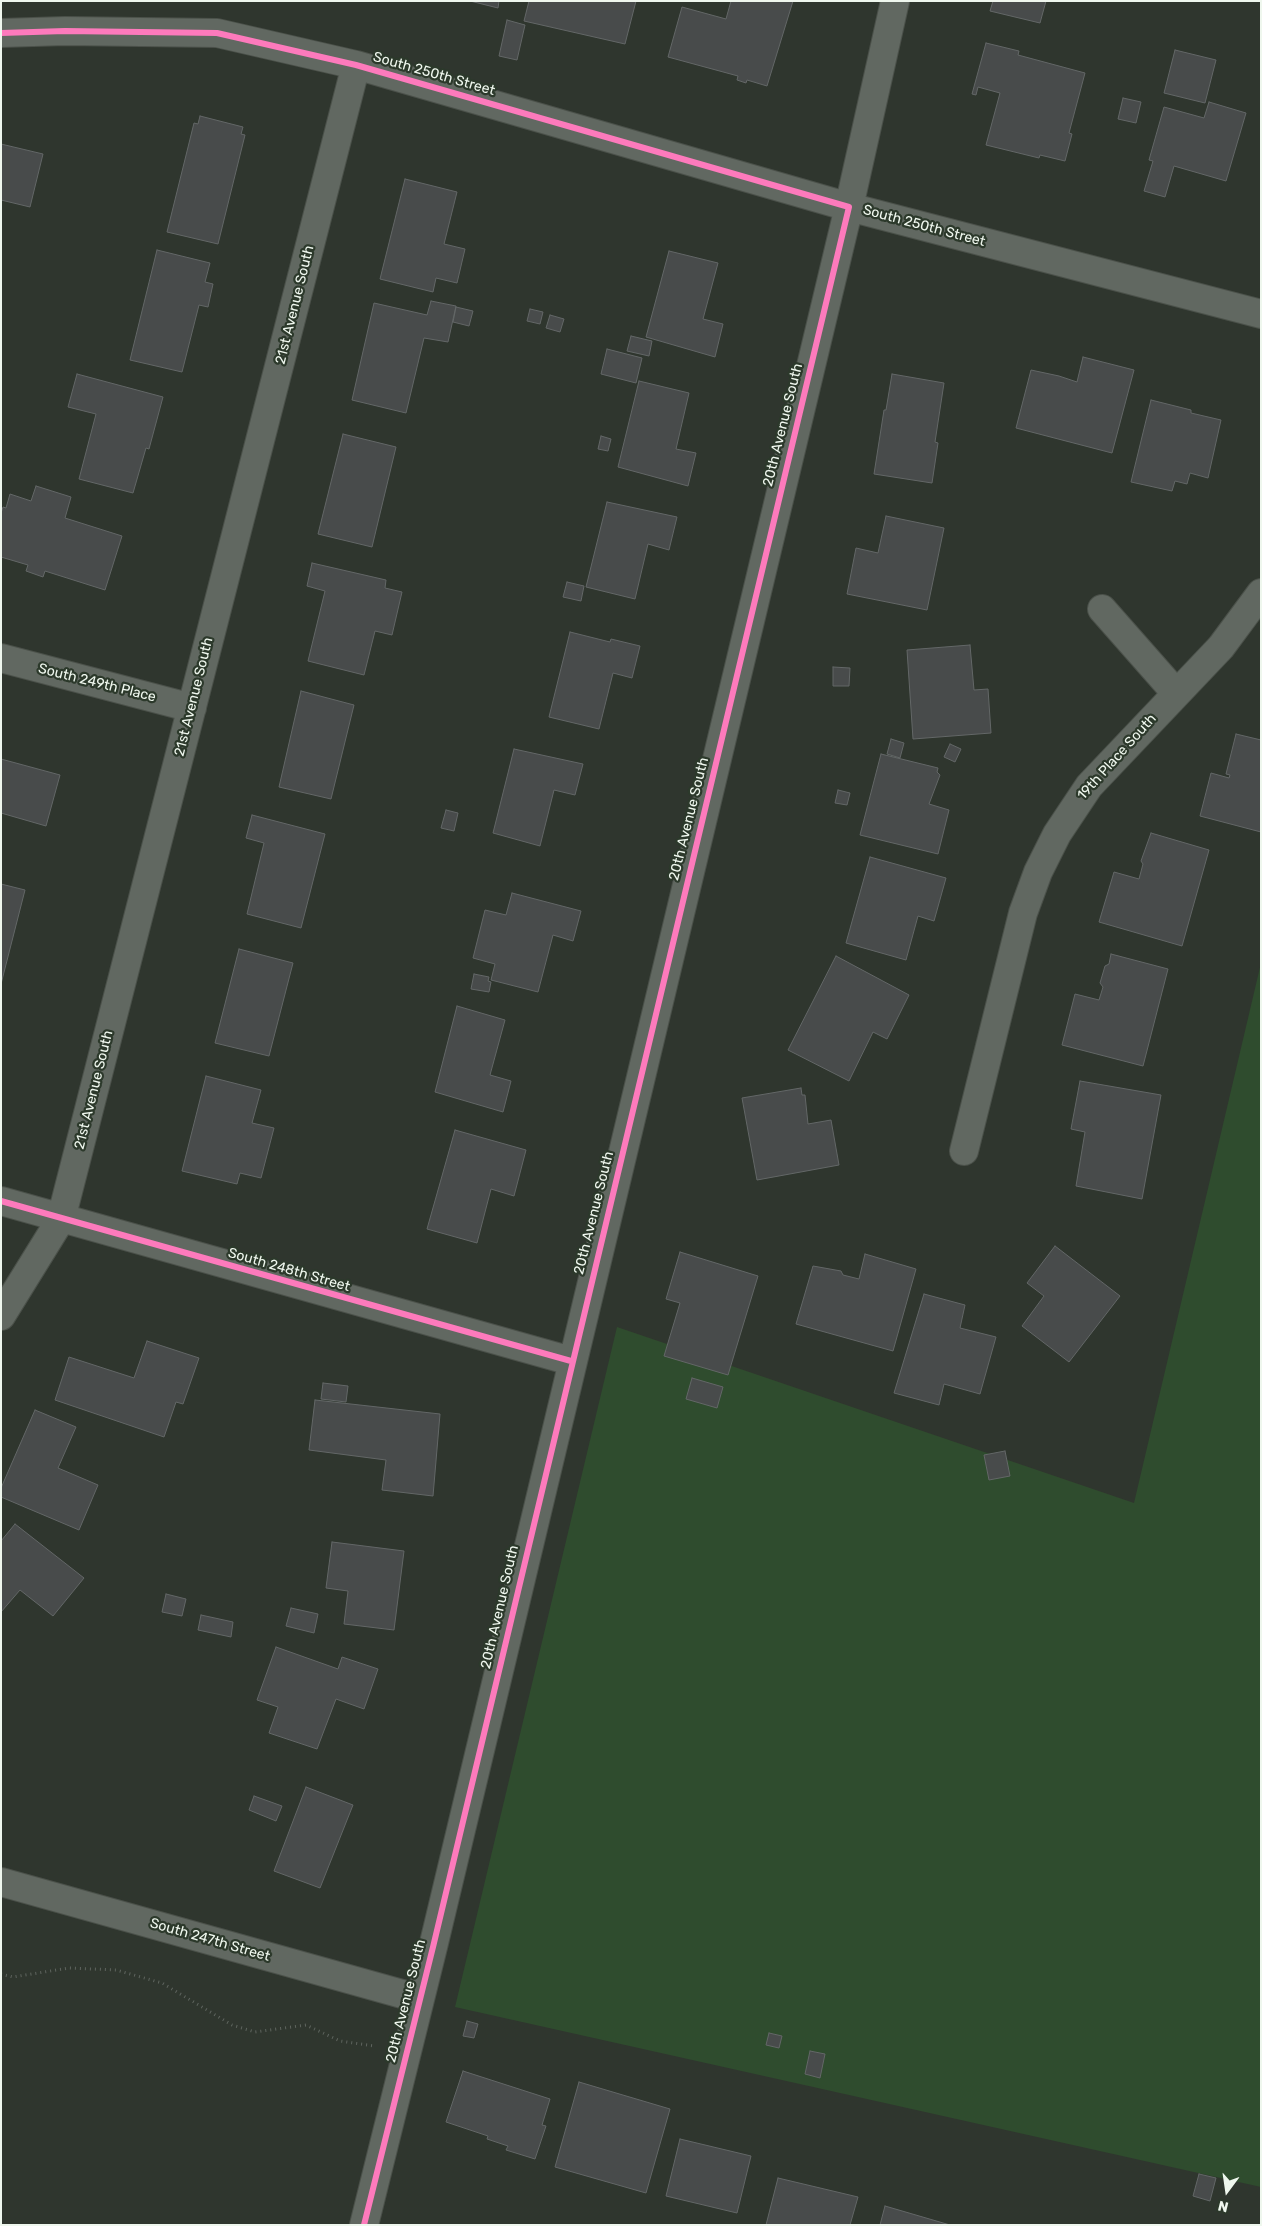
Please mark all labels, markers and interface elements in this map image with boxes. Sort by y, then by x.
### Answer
street label: South 250th Street [371,49,497,99]
street label: South 250th Street [861,202,987,250]
street label: 21st Avenue South [272,244,318,366]
street label: 20th Avenue South [760,362,806,488]
street label: 21st Avenue South [171,636,217,758]
street label: South 249th Place [36,660,158,706]
street label: 19th Place South [1074,711,1160,803]
street label: 20th Avenue South [666,756,712,882]
street label: 21st Avenue South [71,1029,117,1151]
street label: 20th Avenue South [571,1150,617,1276]
street label: South 248th Street [226,1245,352,1295]
street label: 20th Avenue South [478,1544,522,1670]
street label: South 247th Street [148,1915,272,1965]
street label: 20th Avenue South [383,1938,429,2064]
north arrow [1202,2166,1252,2216]
text: N [1216,2197,1230,2216]

